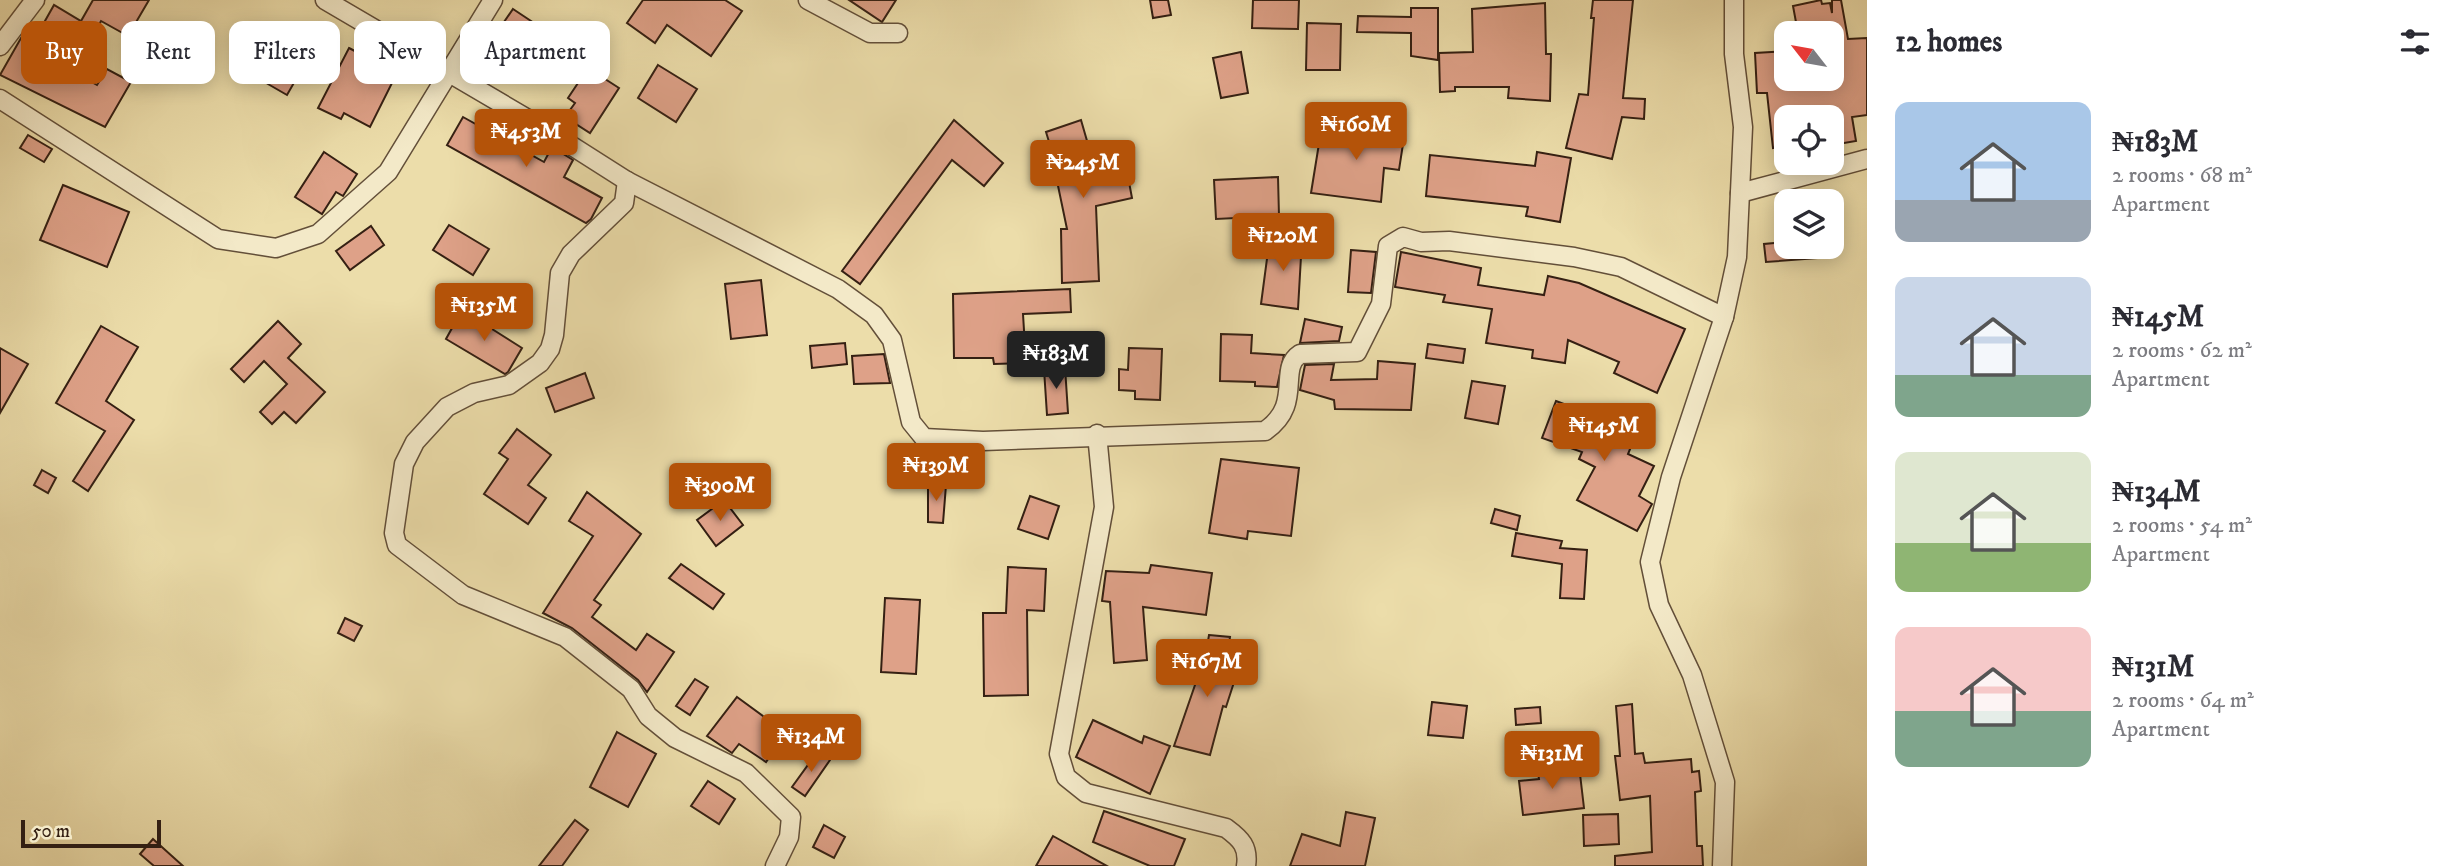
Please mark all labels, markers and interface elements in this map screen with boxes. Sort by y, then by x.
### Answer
chip: Buy [21,21,107,84]
chip: Rent [121,21,215,84]
chip: Filters [229,21,340,84]
chip: New [354,21,446,84]
chip: Apartment [460,21,610,84]
north arrow [1774,21,1844,91]
map controls [1774,21,1844,259]
icon: filters [2396,23,2434,61]
text: 12 homes [1895,24,2002,61]
pin: ₦160M [1307,102,1405,162]
button: locate [1774,105,1844,175]
pin: ₦453M [477,110,575,169]
text: ₦160M [1321,110,1391,139]
text: ₦453M [491,117,561,146]
text: ₦183M [2112,124,2198,161]
icon: home [1951,130,2035,214]
pin: ₦245M [1034,140,1132,200]
text: ₦245M [1046,148,1120,177]
text: 2 rooms · 68 m² [2112,161,2252,190]
button: layers [1774,189,1844,259]
text: Apartment [2112,190,2210,219]
pin: ₦120M [1234,214,1332,273]
text: ₦120M [1248,221,1318,250]
pin: ₦135M [435,284,533,343]
text: ₦135M [451,291,517,320]
text: ₦145M [2112,299,2204,336]
icon: home [1951,305,2035,389]
pin: ₦183M [1007,332,1105,391]
text: 2 rooms · 62 m² [2112,336,2252,365]
text: ₦183M [1023,339,1089,368]
text: Apartment [2112,365,2210,394]
pin: ₦145M [1555,404,1653,463]
text: ₦145M [1569,411,1639,440]
pin: ₦139M [887,444,985,503]
text: ₦139M [903,451,969,480]
pin: ₦390M [671,463,769,523]
text: ₦390M [685,471,755,500]
text: ₦134M [2112,474,2201,511]
icon: home [1951,480,2035,564]
text: 2 rooms · 54 m² [2112,511,2252,540]
text: Apartment [2112,540,2210,569]
pin: ₦167M [1158,640,1256,699]
text: ₦167M [1172,647,1242,676]
text: ₦131M [2112,649,2194,686]
icon: home [1951,655,2035,739]
text: 2 rooms · 64 m² [2112,686,2254,715]
pin: ₦134M [762,714,860,774]
text: Apartment [2112,715,2210,744]
text: ₦134M [777,722,845,751]
pin: ₦131M [1503,732,1601,791]
text: ₦131M [1520,739,1584,768]
scale bar [21,817,161,849]
text: 50 m [32,820,70,843]

